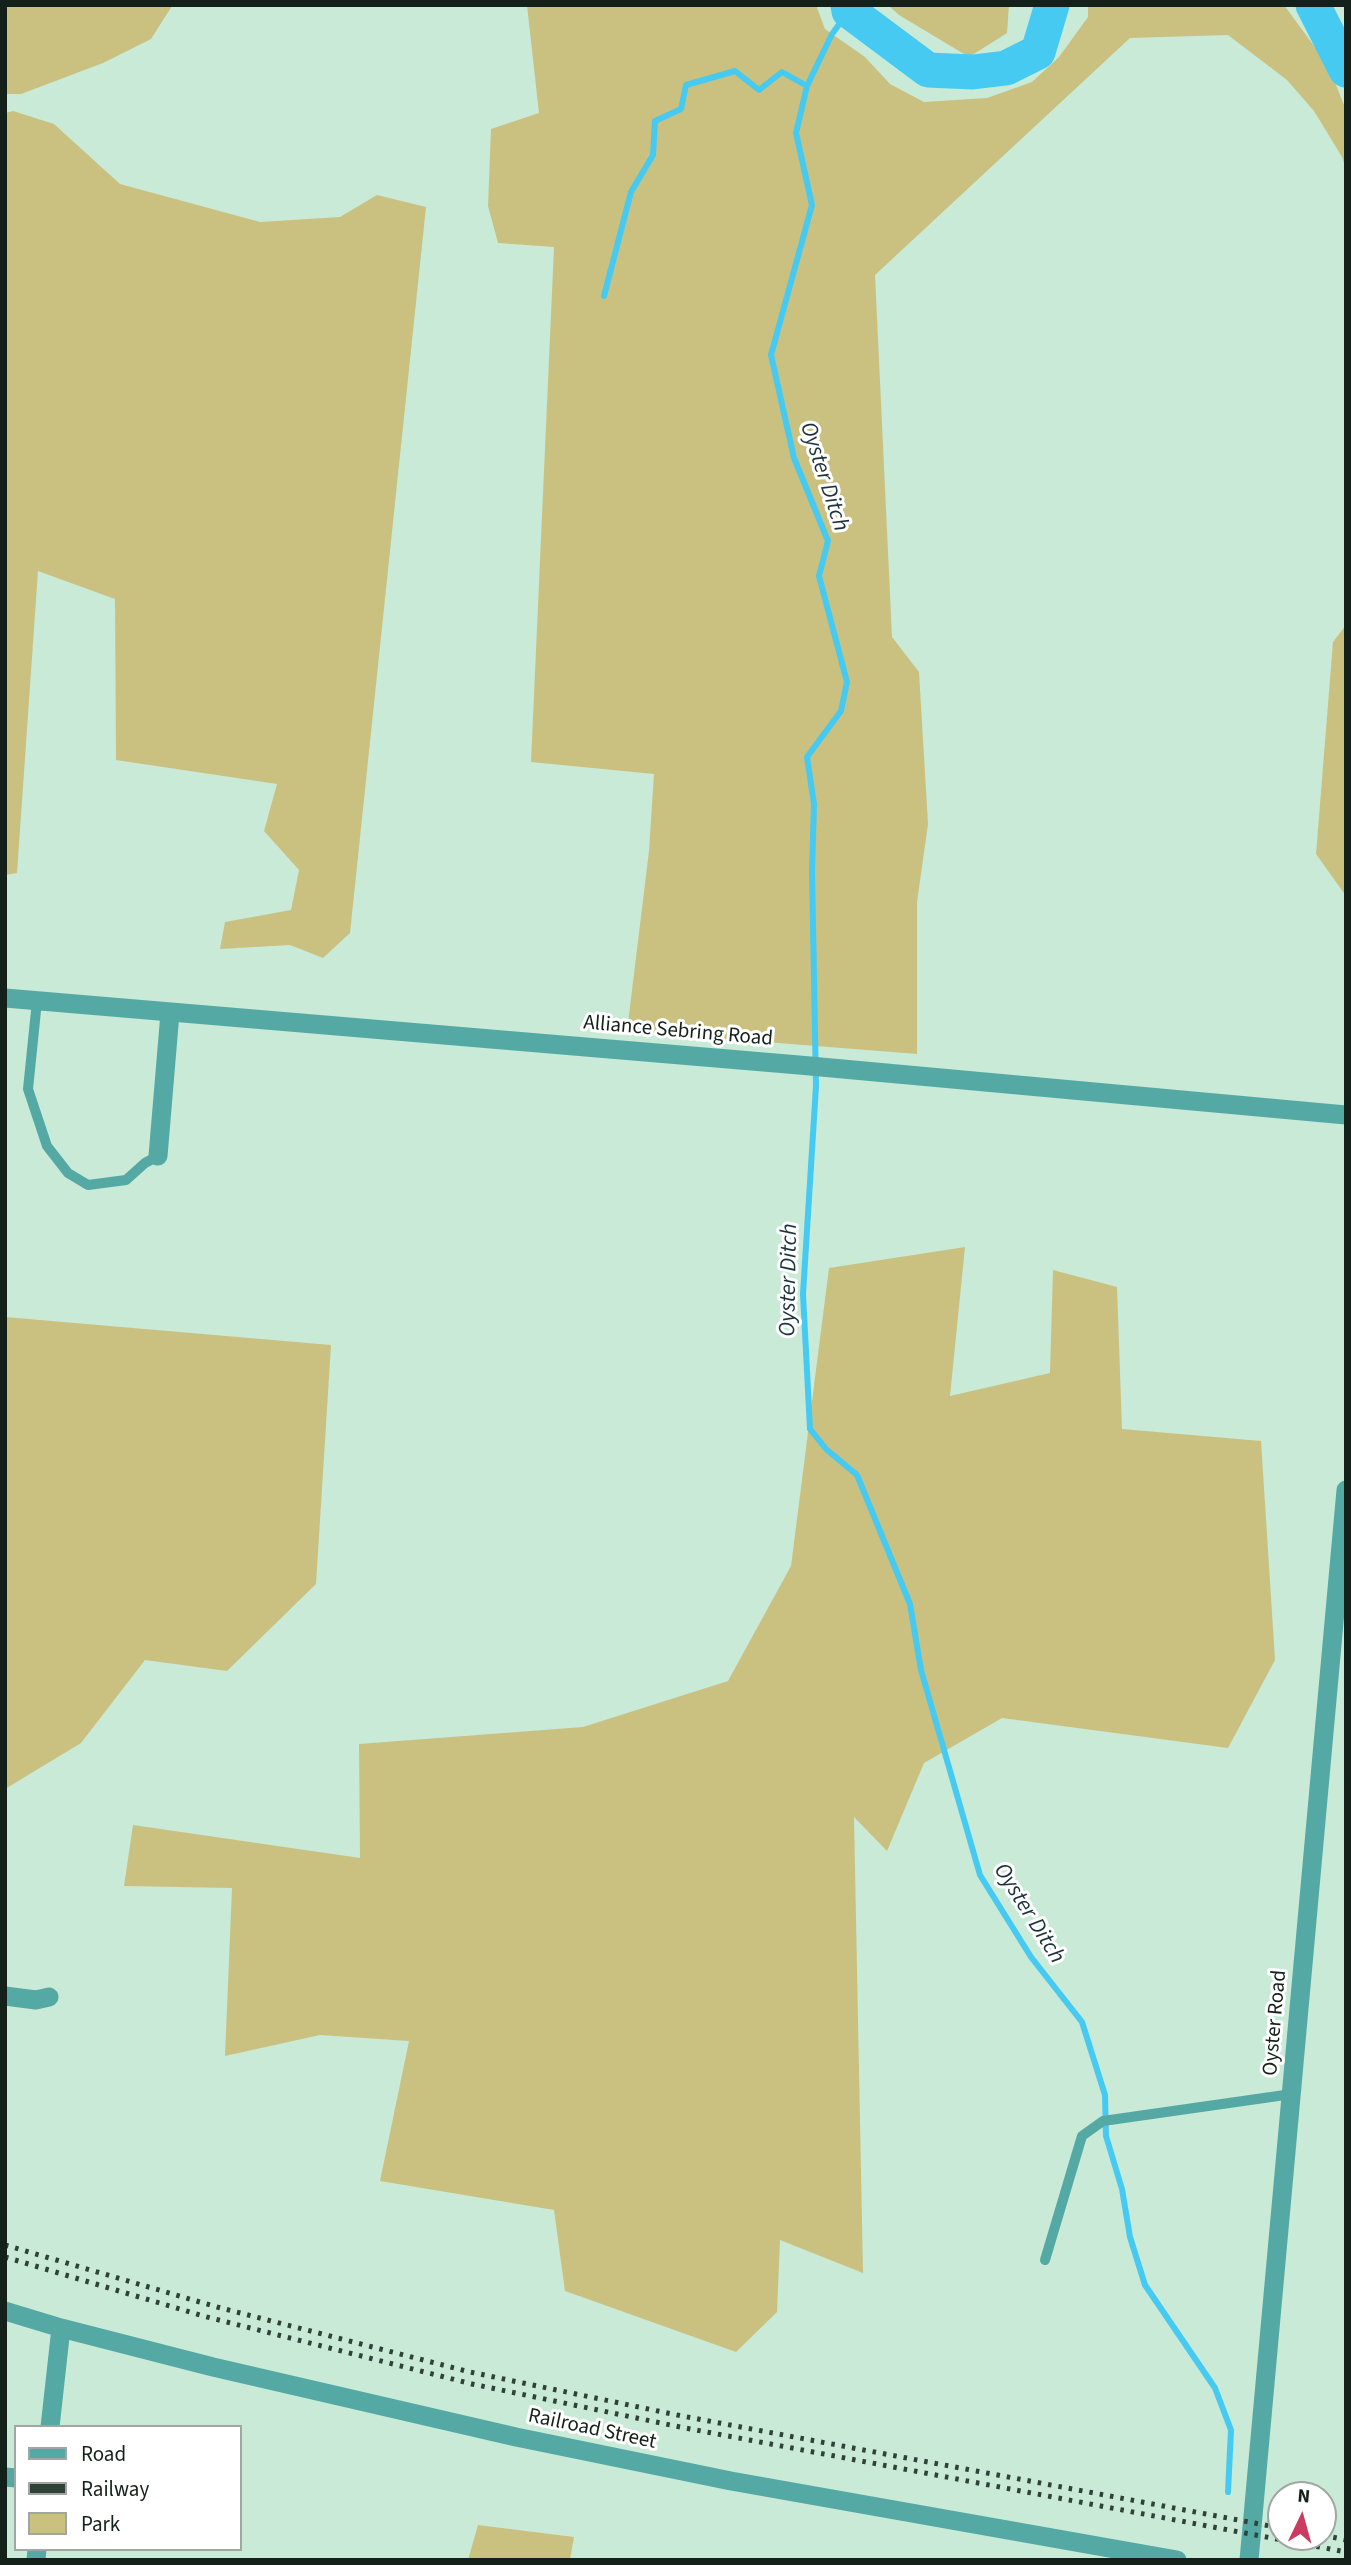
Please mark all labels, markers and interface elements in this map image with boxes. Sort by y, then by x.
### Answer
water label: Oyster Ditch [792,419,854,535]
street label: Alliance Sebring Road [582,1011,774,1053]
water label: Oyster Ditch [775,1223,805,1337]
water label: Oyster Ditch [986,1859,1070,1969]
street label: Oyster Road [1259,1969,1293,2077]
street label: Railroad Street [526,2404,658,2456]
legend [14,2425,242,2551]
text: Road [81,2439,126,2469]
text: Railway [81,2474,149,2504]
north arrow [1267,2481,1337,2551]
text: N [1296,2483,1311,2511]
text: Park [81,2509,120,2539]

